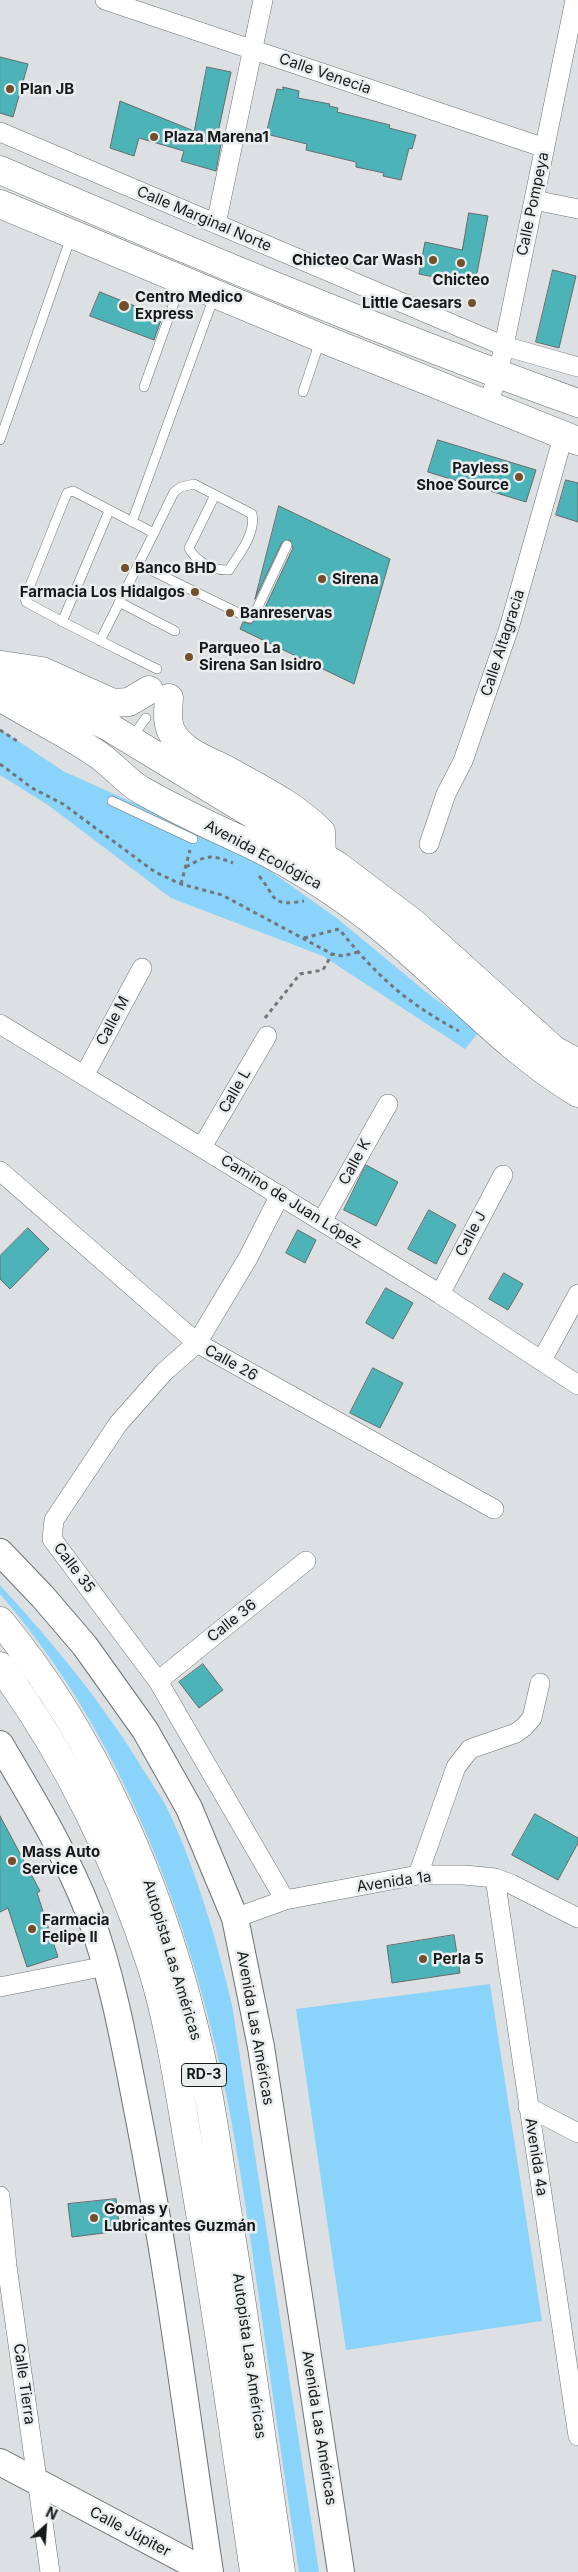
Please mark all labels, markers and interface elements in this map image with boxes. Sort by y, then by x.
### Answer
street label: Calle Venecia [277,50,373,98]
place label: Plan JB [20,80,74,98]
marker: Plan JB [4,83,16,95]
place label: Plaza Marena1 [164,128,269,146]
marker: Plaza Marena1 [148,131,160,143]
street label: Calle Pompeya [513,150,553,258]
street label: Calle Marginal Norte [134,182,274,256]
place label: Chicteo Car Wash [292,251,423,269]
marker: Chicteo Car Wash [427,254,439,266]
marker: Chicteo [455,257,467,269]
place label: Chicteo [433,271,489,289]
place label: Centro Medico Express [135,288,243,323]
place label: Little Caesars [362,294,462,312]
marker: Little Caesars [466,297,478,309]
marker: Centro Medico Express [117,299,131,313]
place label: Payless Shoe Source [416,459,509,494]
marker: Payless Shoe Source [513,471,525,483]
place label: Banco BHD [135,559,217,577]
marker: Banco BHD [119,562,131,574]
place label: Sirena [332,570,379,588]
marker: Sirena [316,573,328,585]
place label: Farmacia Los Hidalgos [20,583,185,601]
marker: Farmacia Los Hidalgos [189,586,201,598]
street label: Calle Altagracia [477,587,529,699]
place label: Banreservas [240,604,332,622]
marker: Banreservas [224,607,236,619]
place label: Parqueo La Sirena San Isidro [199,639,322,674]
marker: Parqueo La Sirena San Isidro [183,651,195,663]
street label: Avenida Ecológica [202,817,324,893]
street label: Calle M [93,993,133,1049]
street label: Calle L [215,1066,255,1116]
street label: Calle K [335,1136,375,1188]
street label: Camino de Juan López [217,1151,365,1253]
street label: Calle J [452,1209,490,1259]
street label: Calle 26 [201,1341,261,1385]
street label: Calle 35 [49,1539,99,1597]
street label: Calle 36 [204,1596,260,1646]
place label: Mass Auto Service [22,1843,100,1878]
marker: Mass Auto Service [6,1855,18,1867]
street label: Avenida 1a [356,1868,432,1896]
street label: Autopista Las Américas [139,1877,205,2043]
place label: Farmacia Felipe II [42,1911,109,1946]
marker: Farmacia Felipe II [26,1923,38,1935]
street label: Avenida Las Américas [233,1949,277,2107]
place label: Perla 5 [433,1950,484,1968]
marker: Perla 5 [417,1953,429,1965]
road number: RD-3 [182,2064,226,2086]
street label: Avenida 4a [521,2117,551,2197]
place label: Gomas y Lubricantes Guzmán [104,2200,256,2235]
marker: Gomas y Lubricantes Guzmán [88,2212,100,2224]
street label: Autopista Las Américas [228,2272,270,2440]
street label: Calle Tierra [9,2342,39,2426]
street label: Avenida Las Américas [298,2349,340,2507]
north arrow [20,2502,70,2552]
text: N [43,2503,60,2523]
street label: Calle Júpiter [86,2503,174,2561]

